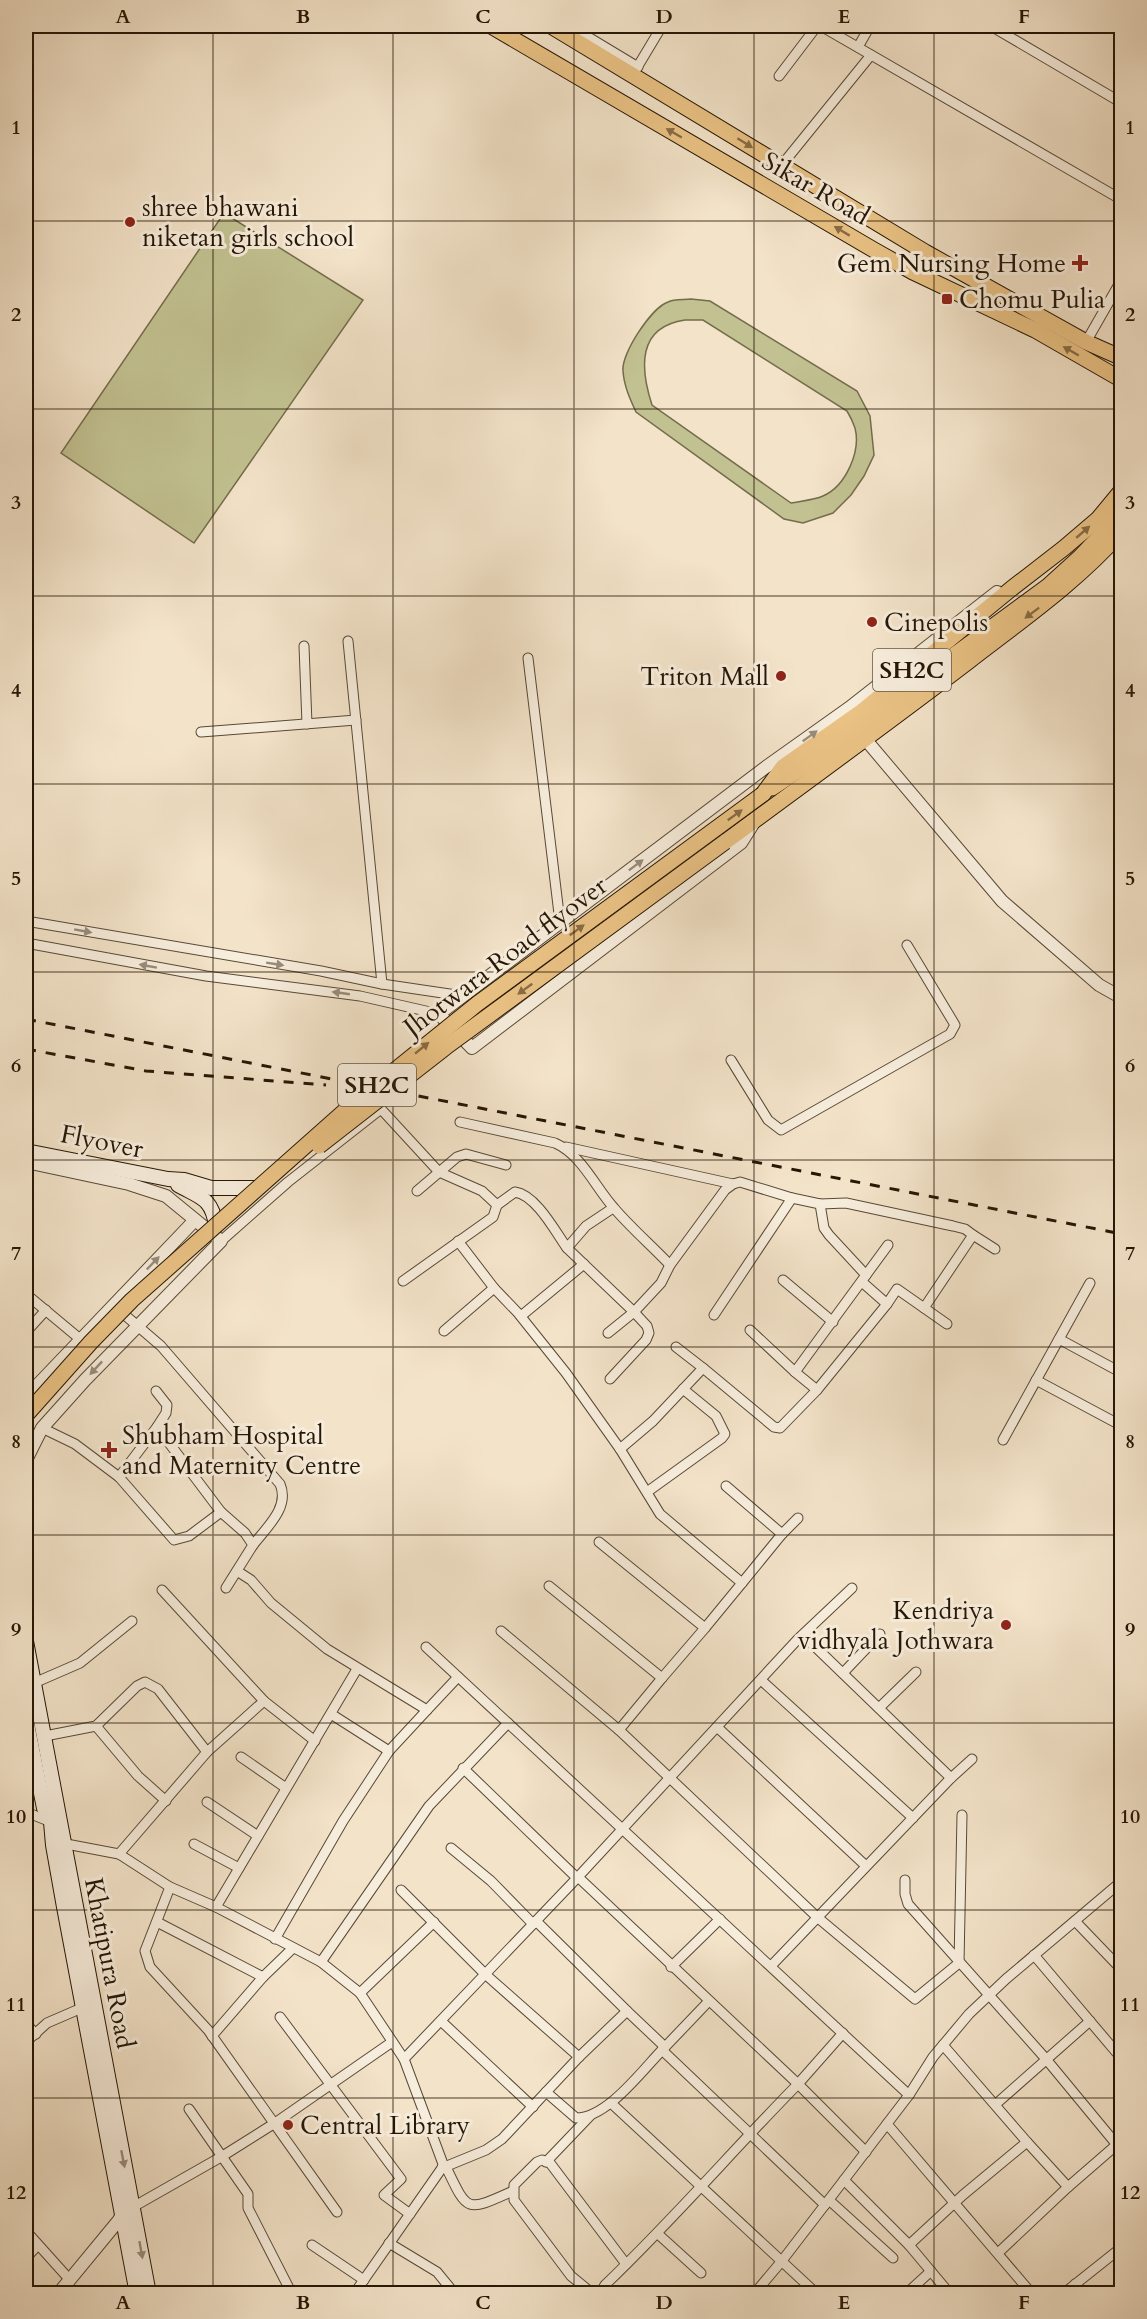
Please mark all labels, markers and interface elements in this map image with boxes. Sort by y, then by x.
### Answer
text: A [115,3,131,30]
text: B [296,3,310,30]
text: C [475,3,491,30]
text: D [655,3,673,30]
text: E [838,3,850,30]
text: F [1018,3,1030,30]
text: 1 [11,114,21,141]
text: 1 [1125,114,1135,141]
one-way arrow [666,127,682,138]
one-way arrow [737,138,753,149]
street label: Sikar Road [755,144,876,233]
place label: shree bhawani niketan girls school [142,190,355,255]
marker: shree bhawani niketan girls school [123,215,137,229]
one-way arrow [834,226,850,237]
place label: Gem Nursing Home [837,246,1066,281]
marker: Gem Nursing Home [1071,254,1089,272]
place label: Chomu Pulia [959,282,1105,317]
marker: Chomu Pulia [940,292,954,306]
text: 2 [11,301,21,328]
text: 2 [1125,301,1135,328]
one-way arrow [1063,345,1079,356]
text: 3 [11,489,21,516]
text: 3 [1125,489,1135,516]
one-way arrow [1075,526,1090,539]
place label: Cinepolis [884,605,988,640]
one-way arrow [1024,607,1040,619]
marker: Cinepolis [865,615,879,629]
road number: SH2C [873,649,951,691]
place label: Triton Mall [640,659,769,694]
marker: Triton Mall [774,669,788,683]
text: 4 [11,677,21,704]
text: 4 [1125,677,1135,704]
one-way arrow [801,730,817,742]
one-way arrow [727,809,742,821]
one-way arrow [629,859,644,871]
text: 5 [11,865,21,892]
text: 5 [1125,865,1135,892]
street label: Jhotwara Road flyover [393,868,615,1047]
one-way arrow [569,924,585,936]
one-way arrow [74,927,93,936]
one-way arrow [266,960,285,969]
one-way arrow [138,961,157,970]
one-way arrow [518,983,534,995]
one-way arrow [331,988,350,997]
one-way arrow [414,1042,429,1055]
text: 6 [11,1052,21,1079]
text: 6 [1125,1052,1135,1079]
road number: SH2C [338,1064,416,1106]
street label: Flyover [57,1116,147,1167]
text: 7 [11,1240,21,1267]
text: 7 [1125,1240,1135,1267]
one-way arrow [146,1257,160,1271]
one-way arrow [89,1360,103,1375]
place label: Shubham Hospital and Maternity Centre [122,1418,361,1483]
text: 8 [11,1428,21,1455]
text: 8 [1125,1428,1135,1455]
marker: Shubham Hospital and Maternity Centre [100,1441,118,1459]
place label: Kendriya vidhyala Jothwara [797,1593,994,1658]
text: 9 [11,1616,21,1643]
text: 9 [1125,1616,1135,1643]
marker: Kendriya vidhyala Jothwara [999,1618,1013,1632]
text: 10 [6,1803,26,1830]
text: 10 [1120,1803,1140,1830]
street label: Khatipura Road [76,1875,143,2052]
text: 11 [6,1991,26,2018]
text: 11 [1120,1991,1140,2018]
place label: Central Library [300,2108,470,2143]
marker: Central Library [281,2118,295,2132]
one-way arrow [119,2150,128,2169]
text: 12 [6,2179,26,2206]
text: 12 [1120,2179,1140,2206]
one-way arrow [137,2241,146,2260]
text: A [115,2289,131,2316]
text: B [296,2289,310,2316]
text: C [475,2289,491,2316]
text: D [655,2289,673,2316]
text: E [838,2289,850,2316]
text: F [1018,2289,1030,2316]

